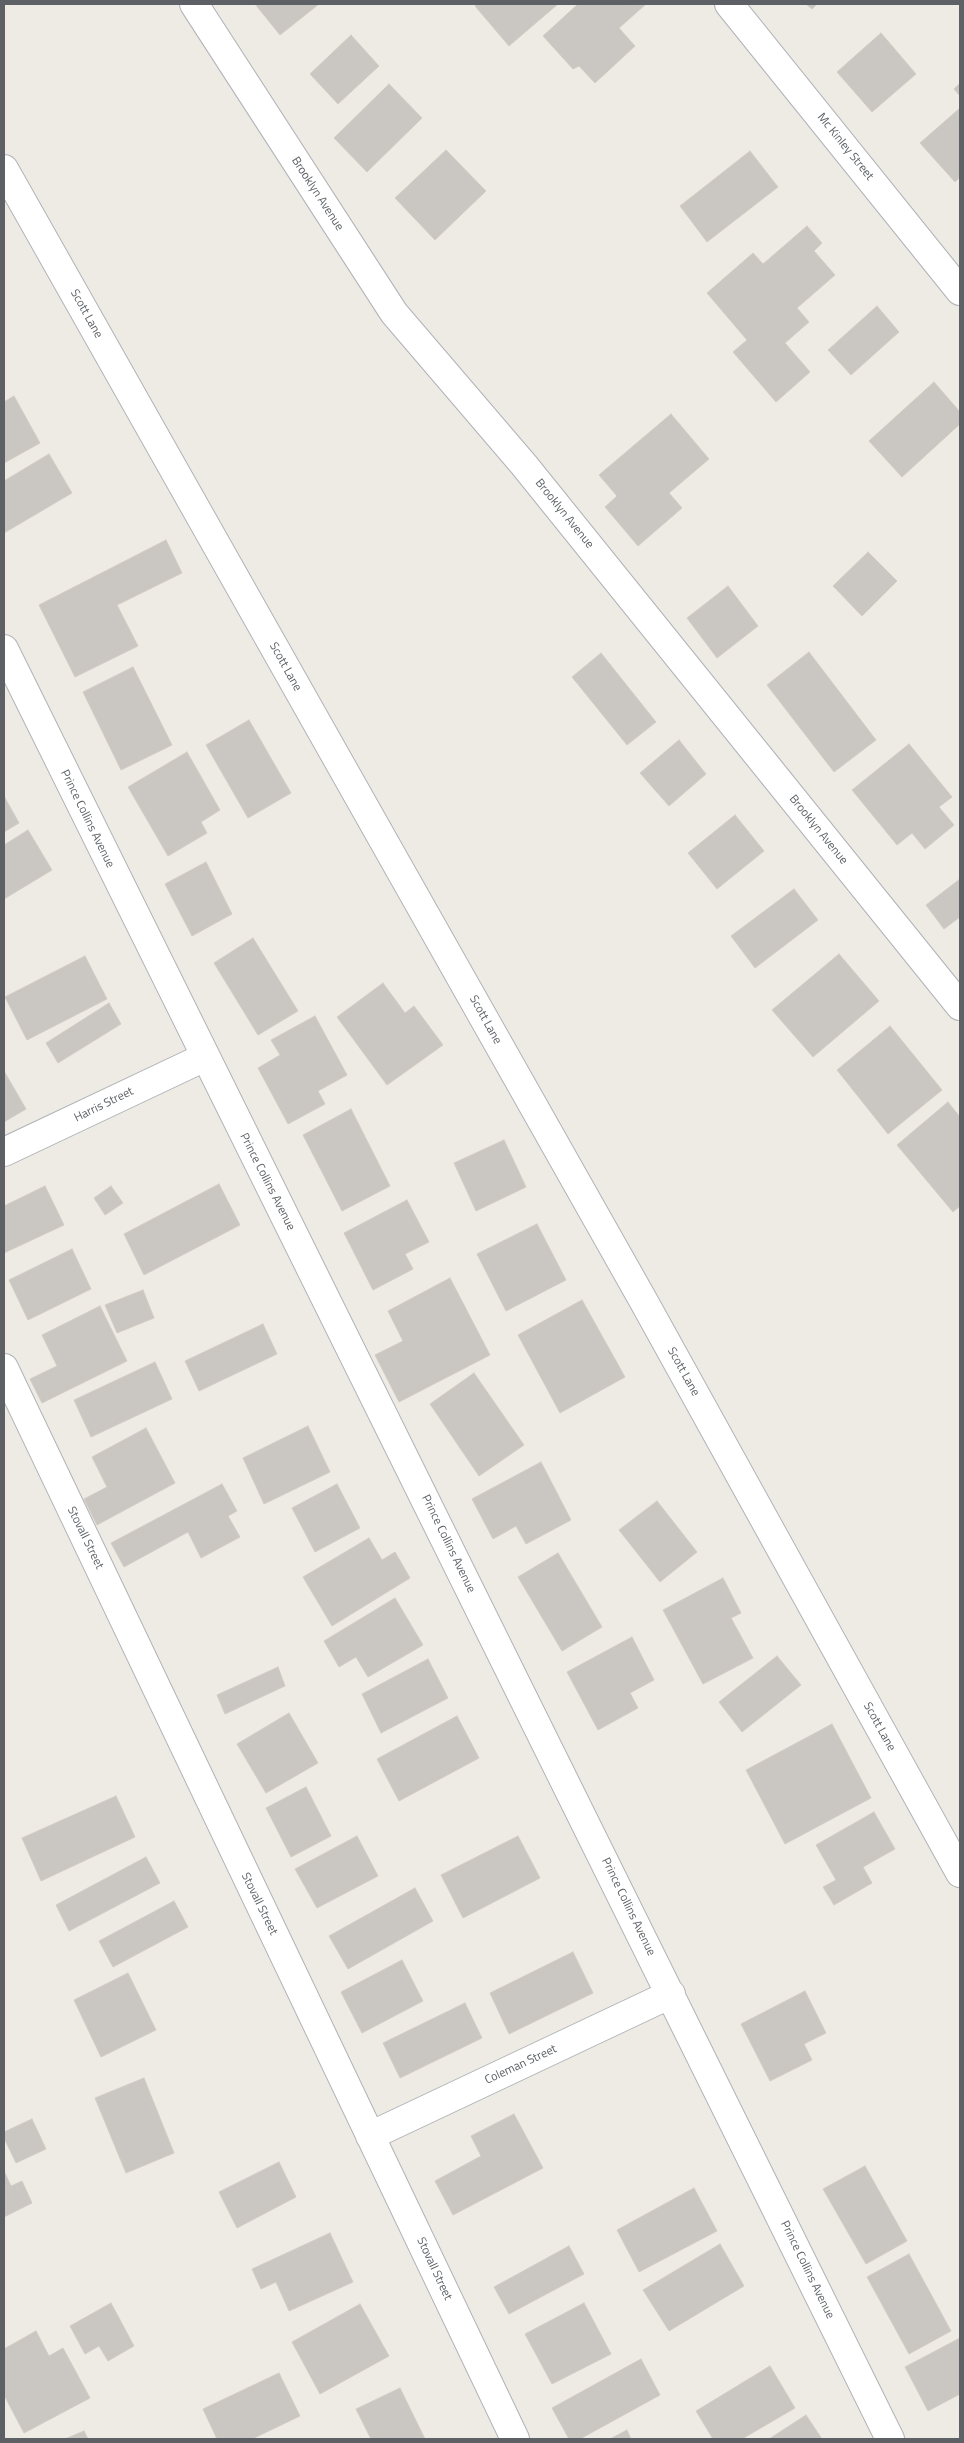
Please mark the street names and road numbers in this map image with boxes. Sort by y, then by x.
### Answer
street label: Mc Kinley Street [814,111,876,183]
street label: Brooklyn Avenue [288,154,346,234]
street label: Scott Lane [67,287,105,341]
street label: Brooklyn Avenue [532,476,596,552]
street label: Scott Lane [266,640,304,694]
street label: Prince Collins Avenue [57,768,117,870]
street label: Brooklyn Avenue [786,792,850,868]
street label: Scott Lane [466,993,504,1047]
street label: Harris Street [72,1084,136,1126]
street label: Prince Collins Avenue [236,1131,298,1233]
street label: Scott Lane [664,1345,702,1399]
street label: Prince Collins Avenue [418,1493,478,1595]
street label: Stovall Street [64,1504,106,1572]
street label: Scott Lane [860,1700,898,1754]
street label: Prince Collins Avenue [598,1856,658,1958]
street label: Stovall Street [238,1870,280,1938]
street label: Coleman Street [483,2042,559,2088]
street label: Prince Collins Avenue [777,2219,837,2321]
street label: Stovall Street [413,2235,455,2303]

